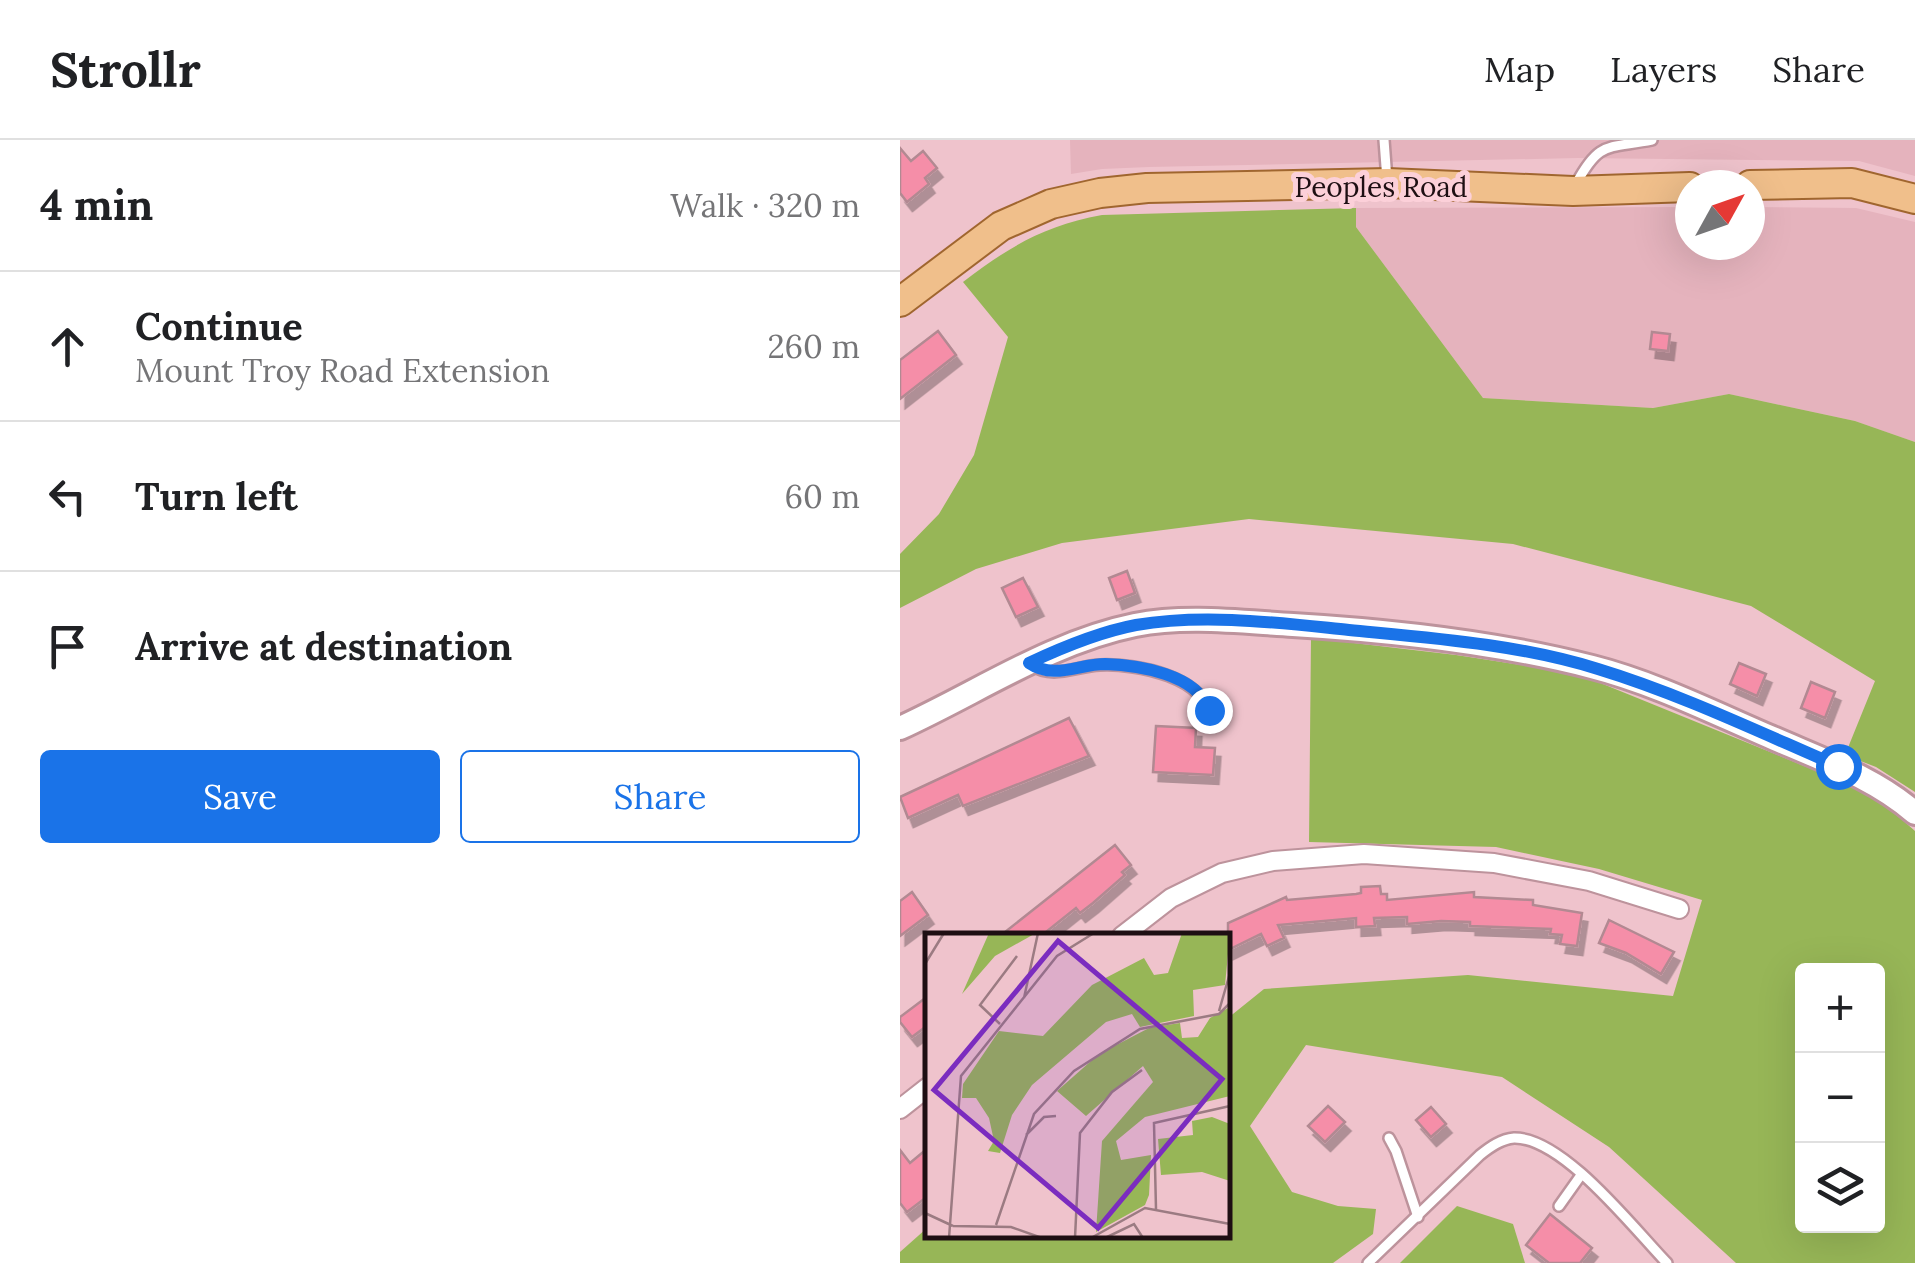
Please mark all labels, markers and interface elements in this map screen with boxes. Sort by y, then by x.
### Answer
text: Strollr [50,39,201,100]
text: Map [1484,47,1555,92]
text: Layers [1610,47,1717,92]
text: Share [1772,47,1865,92]
street label: Peoples Road [1295,169,1467,205]
north arrow [1675,170,1765,260]
text: 4 min [40,178,153,232]
text: Walk · 320 m [670,185,860,226]
text: Continue [135,302,303,350]
icon: ahead [40,319,95,374]
text: 260 m [767,326,860,367]
text: Mount Troy Road Extension [135,350,550,391]
icon: left [40,469,95,524]
text: Turn left [135,472,298,520]
text: 60 m [785,476,860,517]
icon: arrive [40,619,95,674]
text: Arrive at destination [135,622,512,670]
route end [1187,688,1233,734]
route start [1816,744,1862,790]
button: Save [40,750,440,843]
button: Share [460,750,860,843]
inset map [925,933,1230,1238]
map controls [1795,963,1885,1233]
button: + [1795,963,1885,1053]
button: − [1795,1053,1885,1143]
button: layers [1795,1143,1885,1233]

